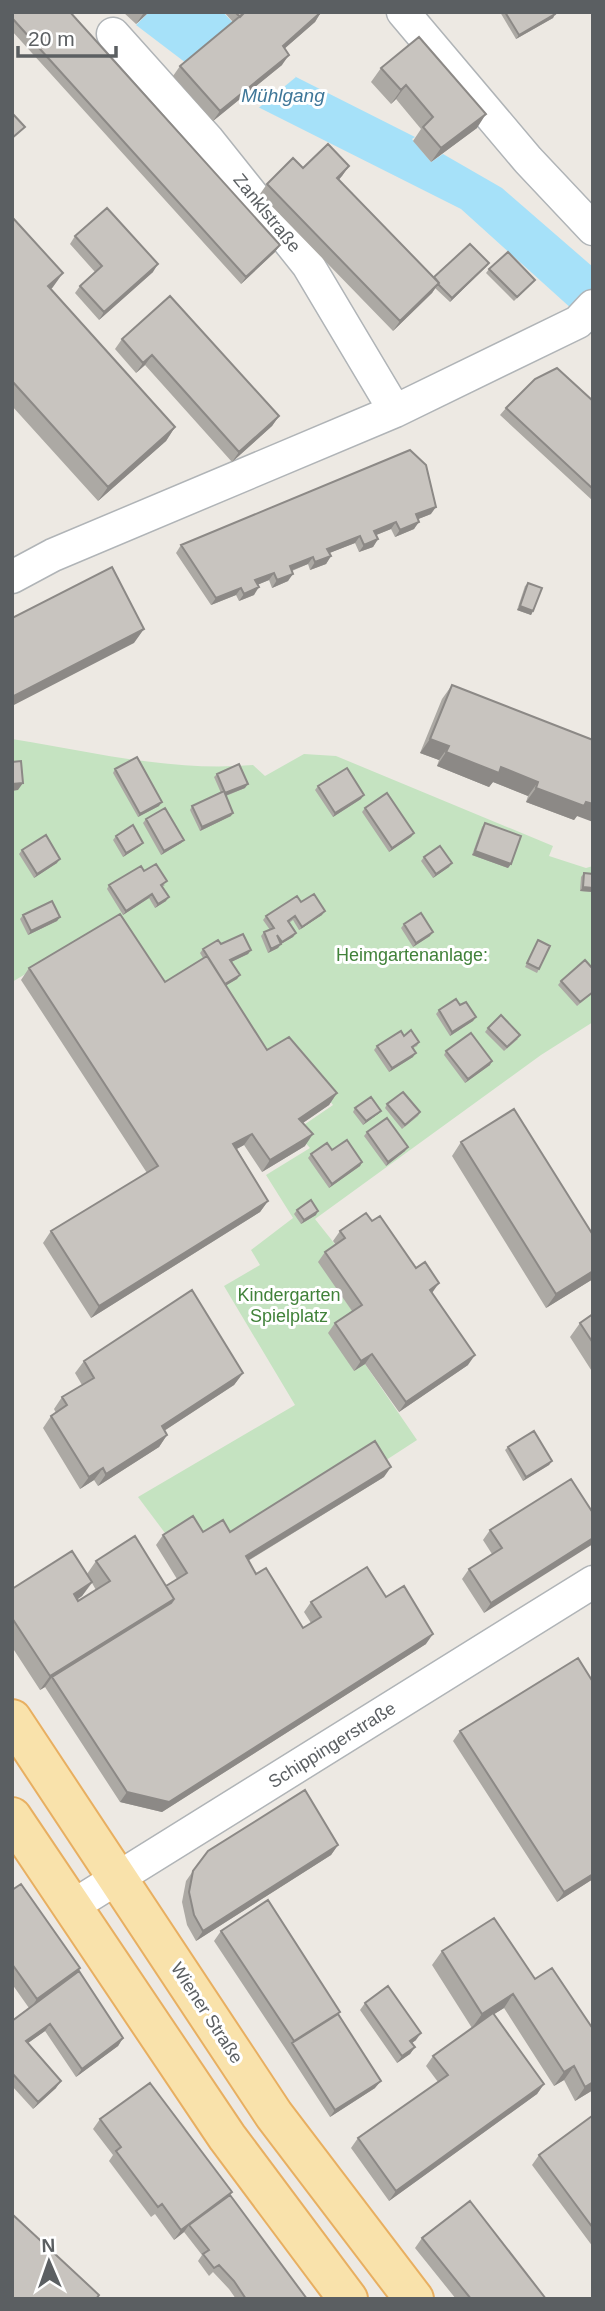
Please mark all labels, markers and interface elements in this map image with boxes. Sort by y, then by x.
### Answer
scale bar [18,14,116,58]
text: 20 m [28,27,75,50]
water label: Mühlgang [241,85,325,106]
street label: Zanklstraße [229,170,305,256]
park label: Heimgartenanlage: [336,945,488,965]
park label: Kindergarten Spielplatz [237,1285,341,1326]
street label: Schippingerstraße [265,1698,399,1792]
street label: Wiener Straße [167,1959,247,2067]
north arrow [14,2227,84,2297]
text: N [41,2235,56,2256]

